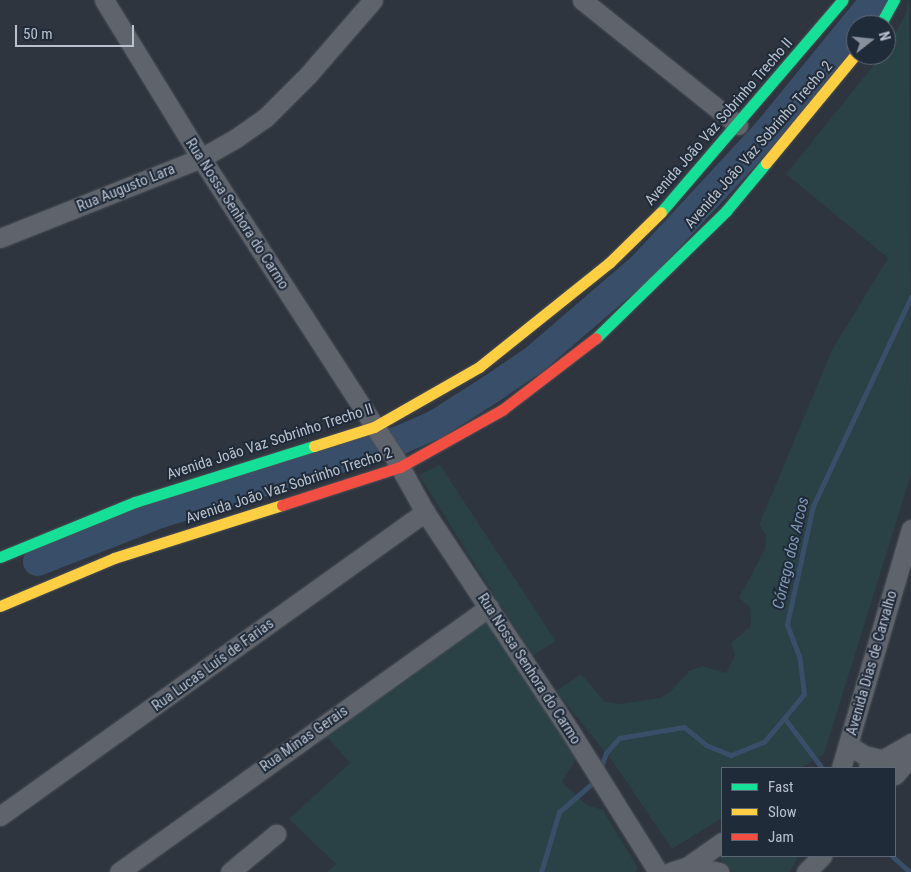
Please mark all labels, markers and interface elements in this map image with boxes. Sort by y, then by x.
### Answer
scale bar [18,15,136,47]
north arrow [846,15,896,65]
text: 50 m [23,25,53,43]
text: N [876,30,893,42]
street label: Avenida João Vaz Sobrinho Trecho II [641,35,797,209]
street label: Avenida João Vaz Sobrinho Trecho 2 [681,58,837,232]
street label: Rua Nossa Senhora do Carmo [181,135,293,293]
street label: Rua Augusto Lara [74,160,178,216]
street label: Avenida João Vaz Sobrinho Trecho II [164,400,376,484]
street label: Avenida João Vaz Sobrinho Trecho 2 [183,444,395,528]
water label: Córrego dos Arcos [769,495,813,611]
street label: Avenida Dias de Carvalho [843,588,901,738]
street label: Rua Nossa Senhora do Carmo [473,590,585,748]
street label: Rua Lucas Luís de Farias [149,615,277,715]
street label: Rua Minas Gerais [257,702,351,776]
legend [721,767,896,857]
text: Fast [768,778,793,796]
text: Slow [768,803,797,821]
text: Jam [768,828,794,846]

